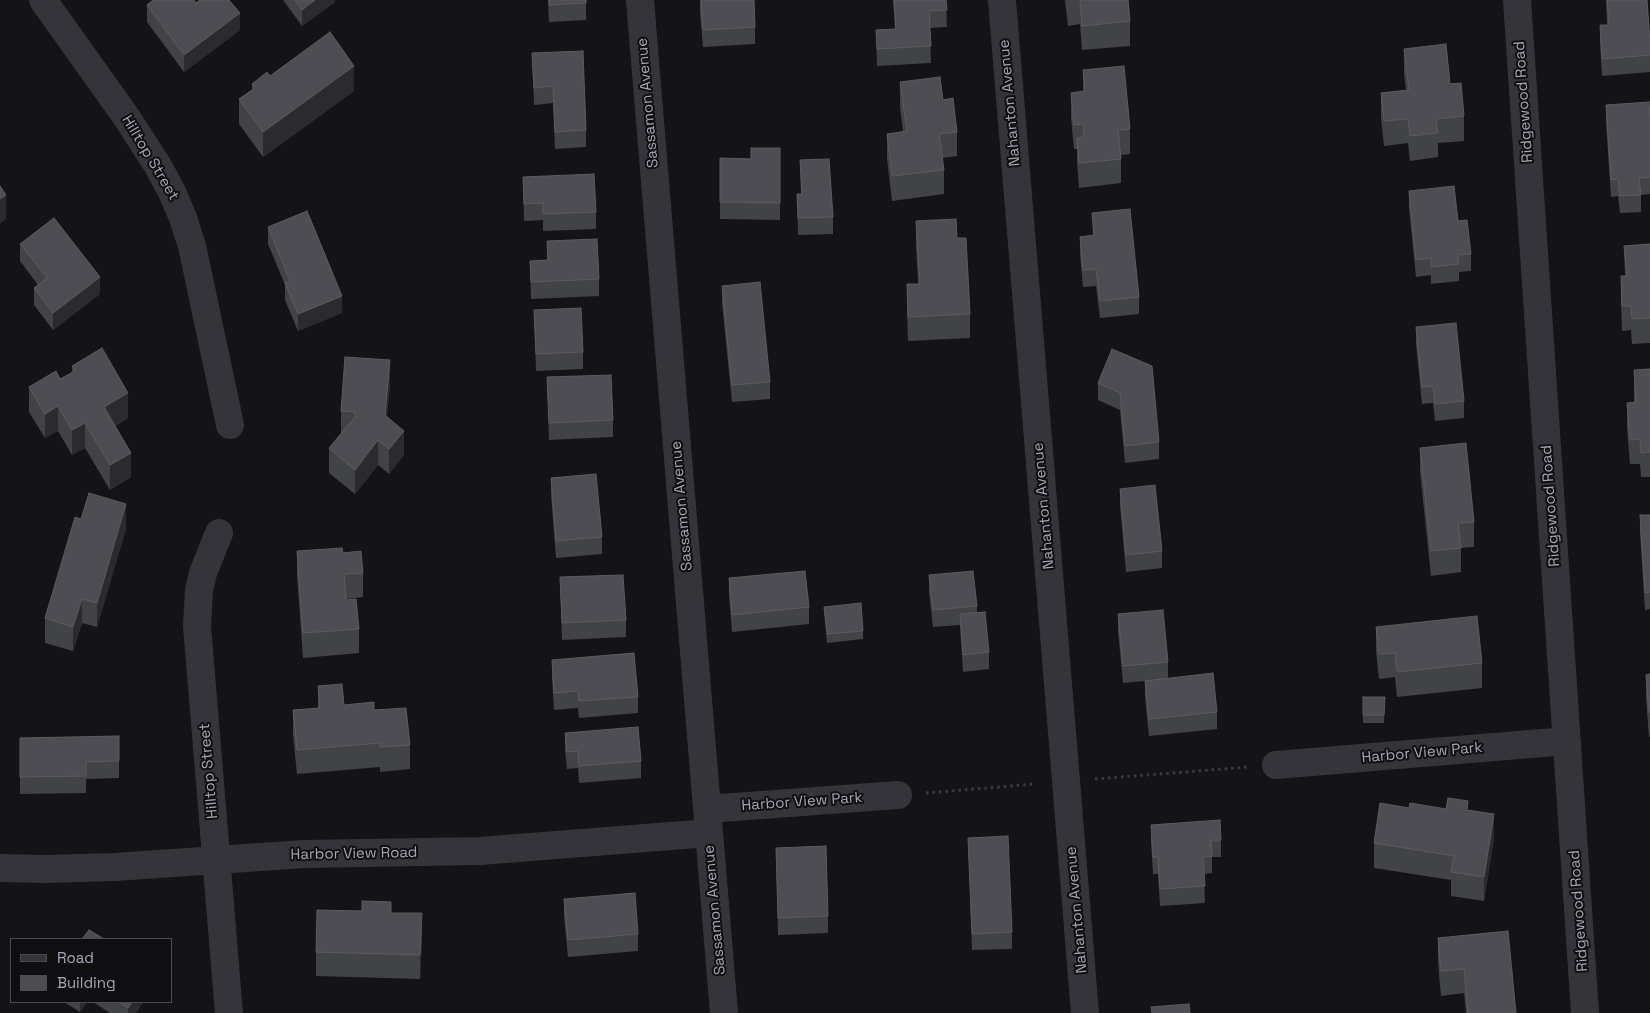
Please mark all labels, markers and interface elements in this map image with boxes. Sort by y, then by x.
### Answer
street label: Sassamon Avenue [633,37,663,169]
street label: Nahanton Avenue [995,39,1025,167]
street label: Ridgewood Road [1511,41,1537,163]
street label: Hilltop Street [118,112,182,204]
street label: Sassamon Avenue [667,440,697,572]
street label: Nahanton Avenue [1029,442,1059,570]
street label: Ridgewood Road [1538,445,1564,567]
street label: Hilltop Street [196,722,222,820]
street label: Harbor View Park [1361,739,1483,767]
street label: Harbor View Park [741,789,863,815]
street label: Harbor View Road [290,844,418,864]
street label: Sassamon Avenue [700,844,730,976]
street label: Nahanton Avenue [1062,846,1092,974]
street label: Ridgewood Road [1566,850,1592,972]
legend [10,938,172,1003]
text: Road [57,948,94,967]
text: Building [57,973,116,992]

